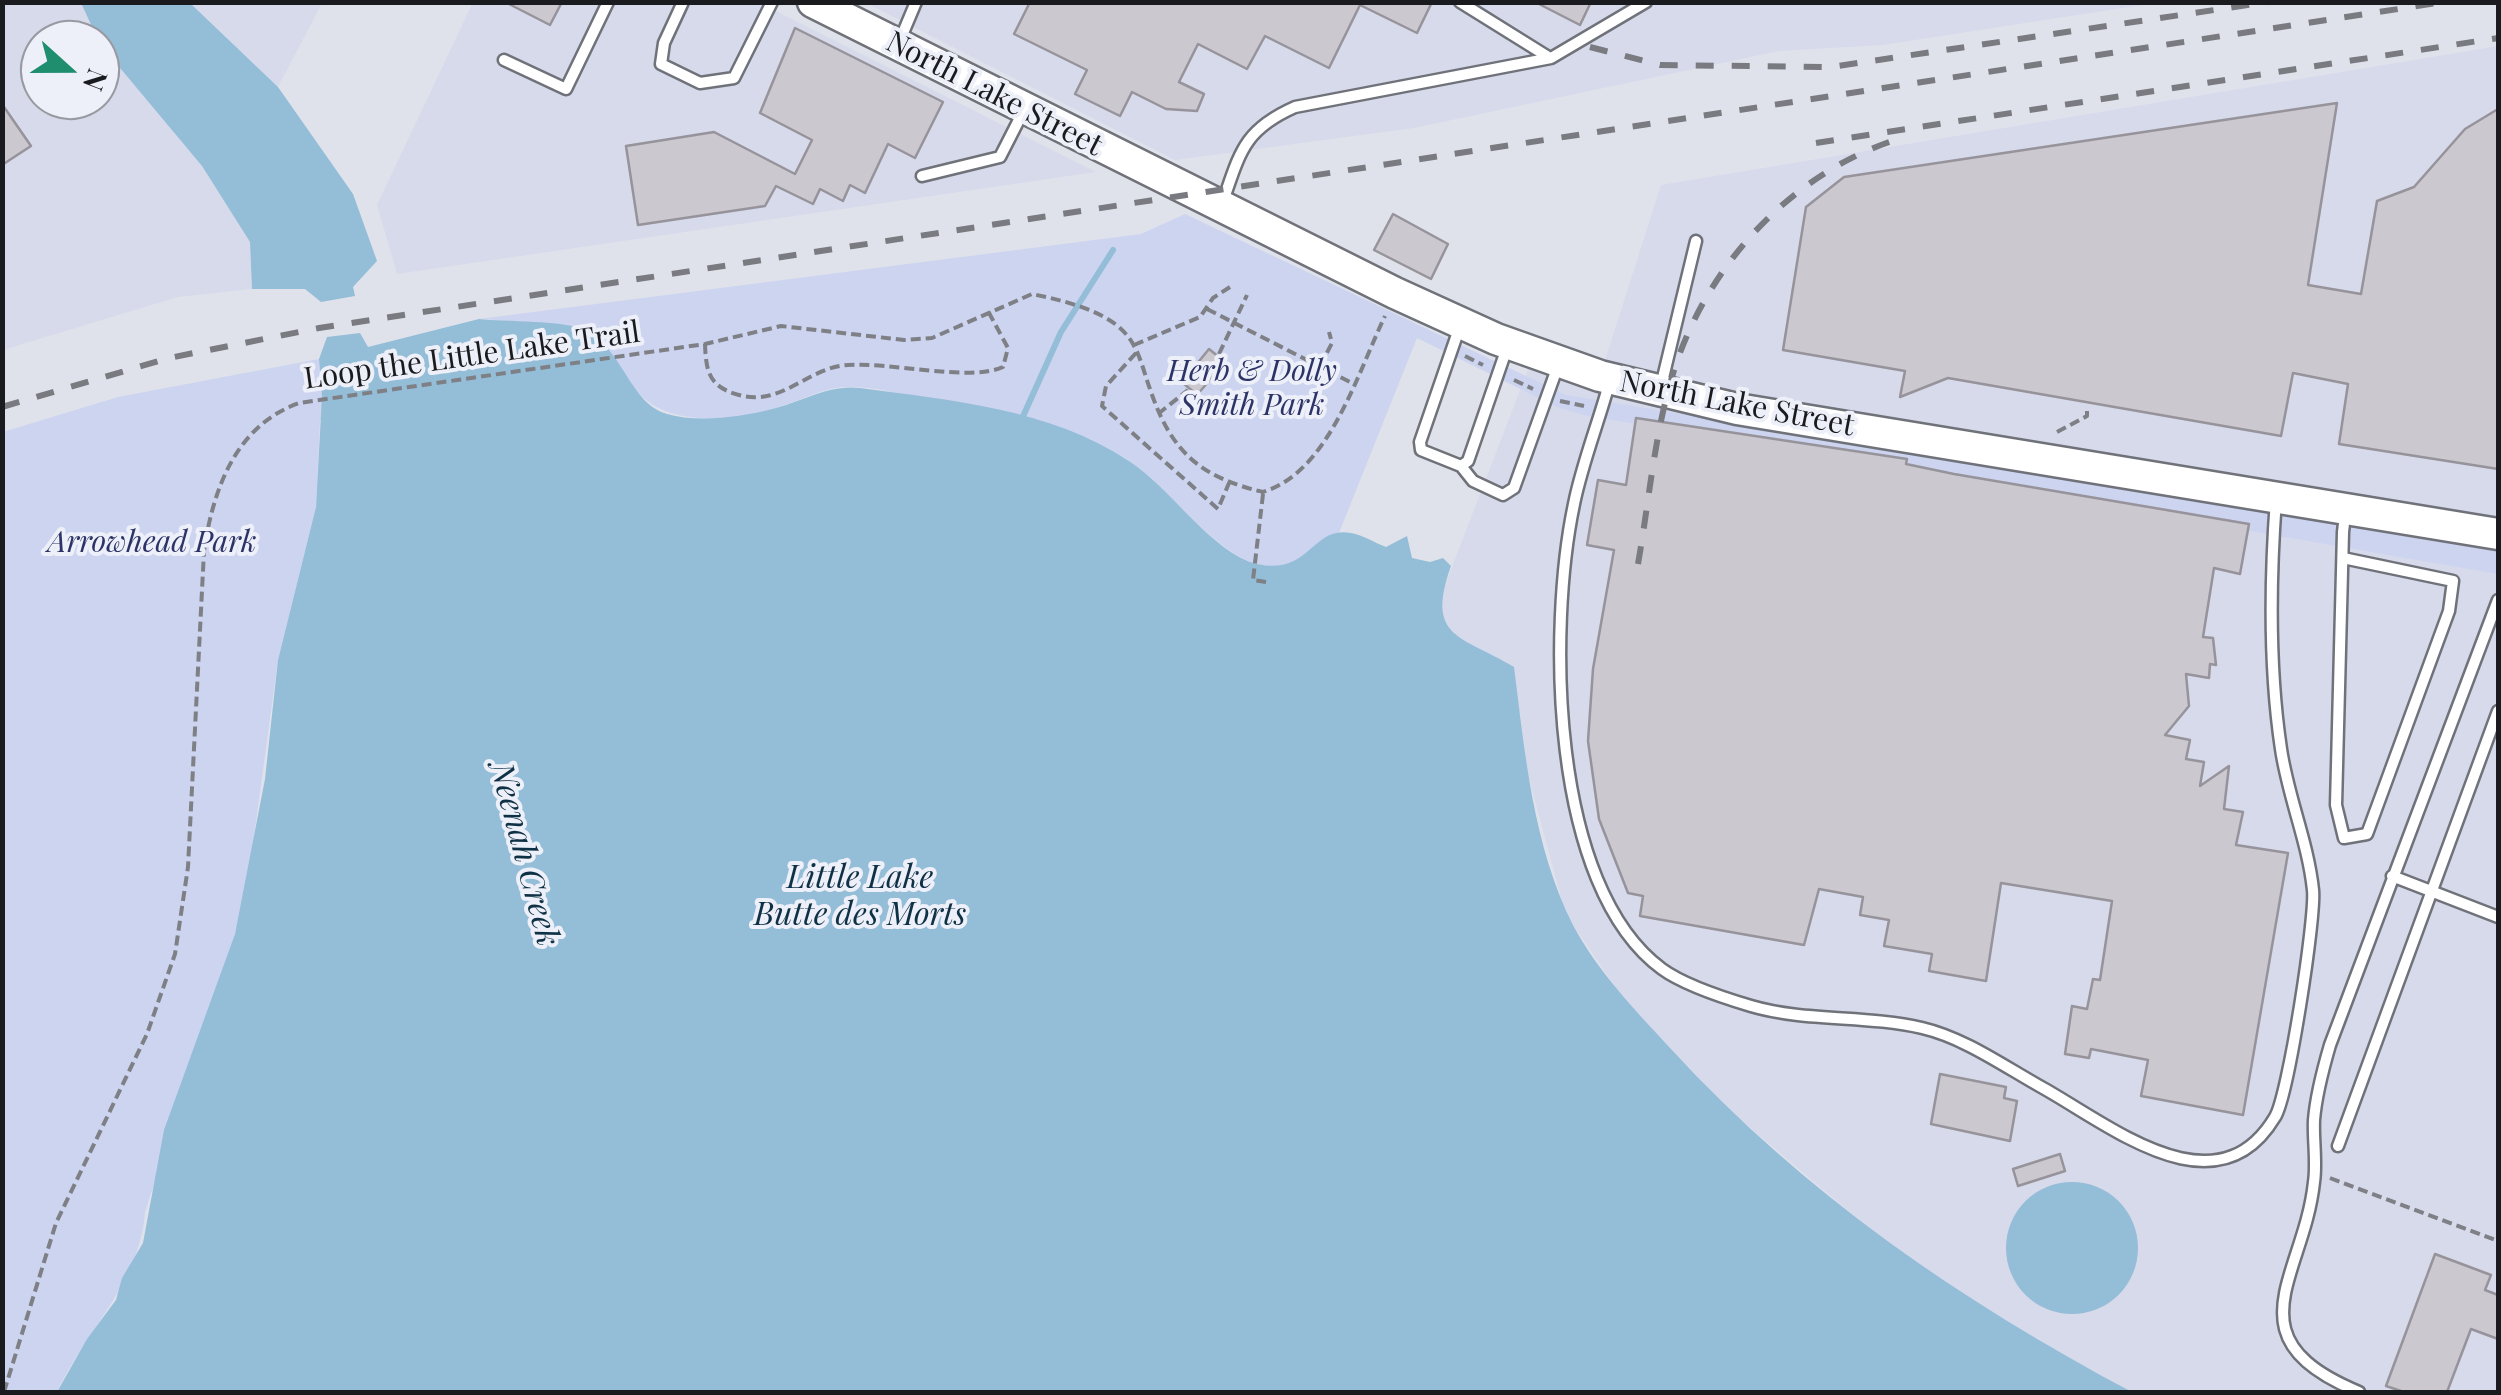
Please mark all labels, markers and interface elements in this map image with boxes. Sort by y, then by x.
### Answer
north arrow [20,20,120,120]
street label: North Lake Street [880,24,1108,164]
text: N [76,64,118,96]
street label: Loop the Little Lake Trail [302,315,642,397]
park label: Herb & Dolly Smith Park [1167,354,1337,424]
street label: North Lake Street [1617,364,1857,444]
park label: Arrowhead Park [48,525,256,561]
water label: Neenah Creek [481,758,567,950]
water label: Little Lake Butte des Morts [754,859,966,934]

